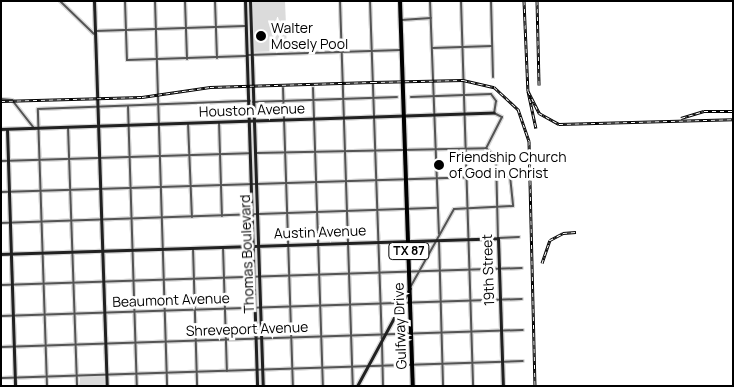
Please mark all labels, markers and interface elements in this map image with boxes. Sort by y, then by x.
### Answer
place label: Walter Mosely Pool [271,20,348,52]
marker: Walter Mosely Pool [255,30,267,42]
street label: Houston Avenue [199,100,305,120]
place label: Friendship Church of God in Christ [449,149,567,182]
marker: Friendship Church of God in Christ [433,159,445,171]
street label: Thomas Boulevard [237,194,257,314]
street label: Austin Avenue [274,222,366,242]
street label: 19th Street [478,234,498,306]
road number: TX 87 [388,242,430,260]
street label: Gulfway Drive [390,282,410,370]
street label: Beaumont Avenue [112,290,230,310]
street label: Shreveport Avenue [185,318,309,340]

